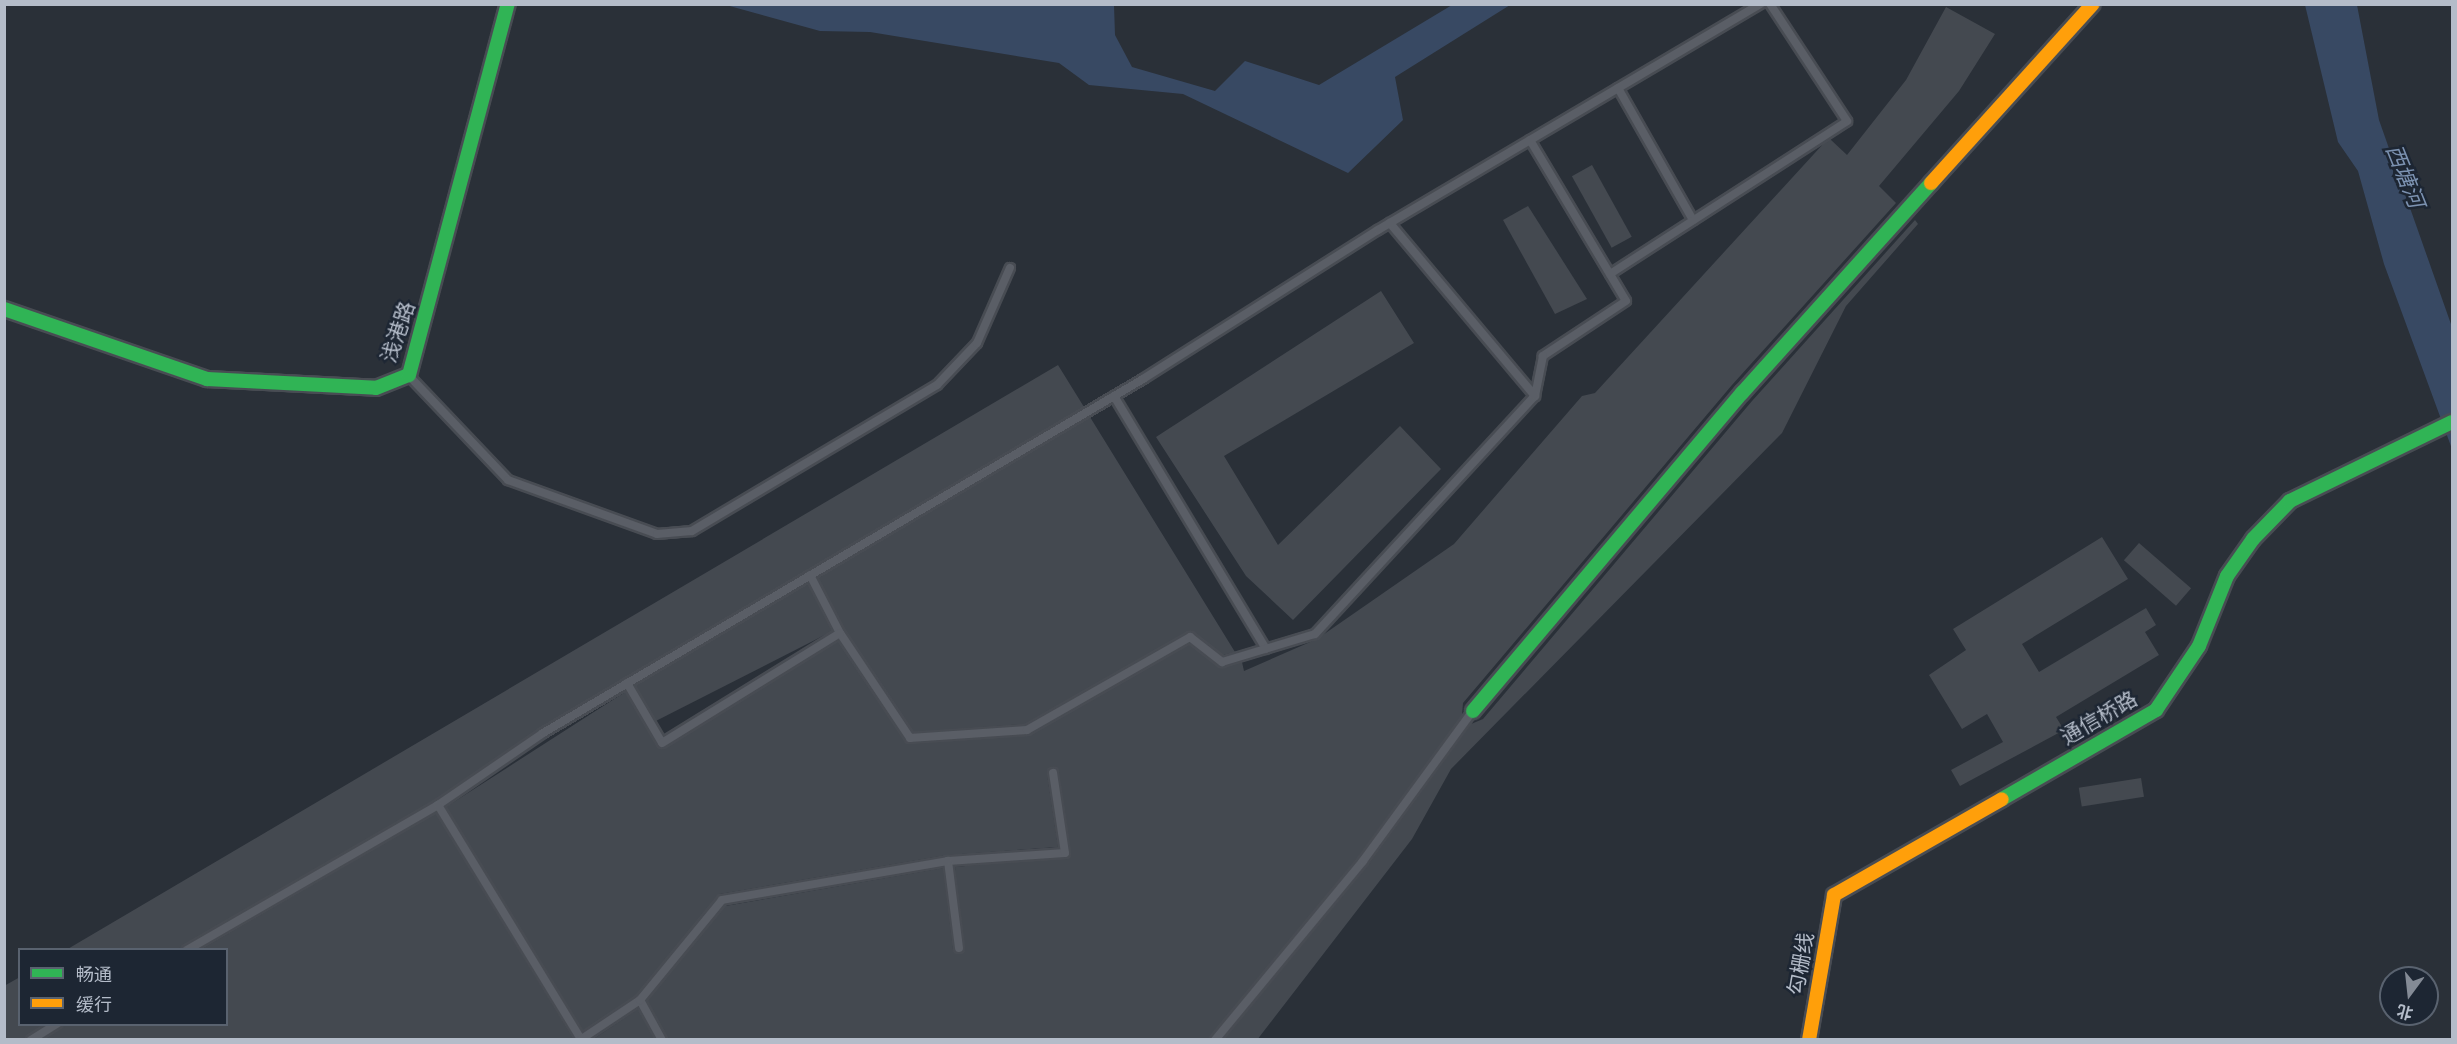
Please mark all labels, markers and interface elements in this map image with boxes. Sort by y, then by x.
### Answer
water label: 西塘河 [2380,140,2430,212]
street label: 浅港路 [376,298,420,366]
street label: 通信桥路 [2056,686,2142,750]
street label: 勾栅线 [1783,931,1819,997]
legend [18,948,228,1026]
text: 畅通 [76,965,112,985]
north arrow [2379,966,2439,1026]
text: 缓行 [76,995,112,1015]
text: 北 [2395,1002,2415,1022]

